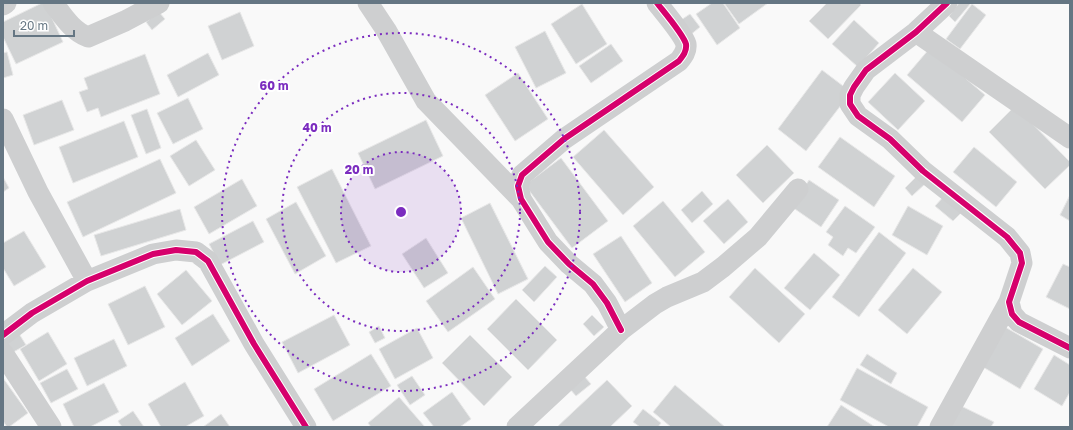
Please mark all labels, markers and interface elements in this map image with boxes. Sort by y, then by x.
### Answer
scale bar [14,12,74,38]
text: 20 m [20,18,48,33]
text: 60 m [260,78,288,93]
text: 40 m [303,120,331,135]
text: 20 m [345,162,373,177]
centre of rings [394,205,408,219]

